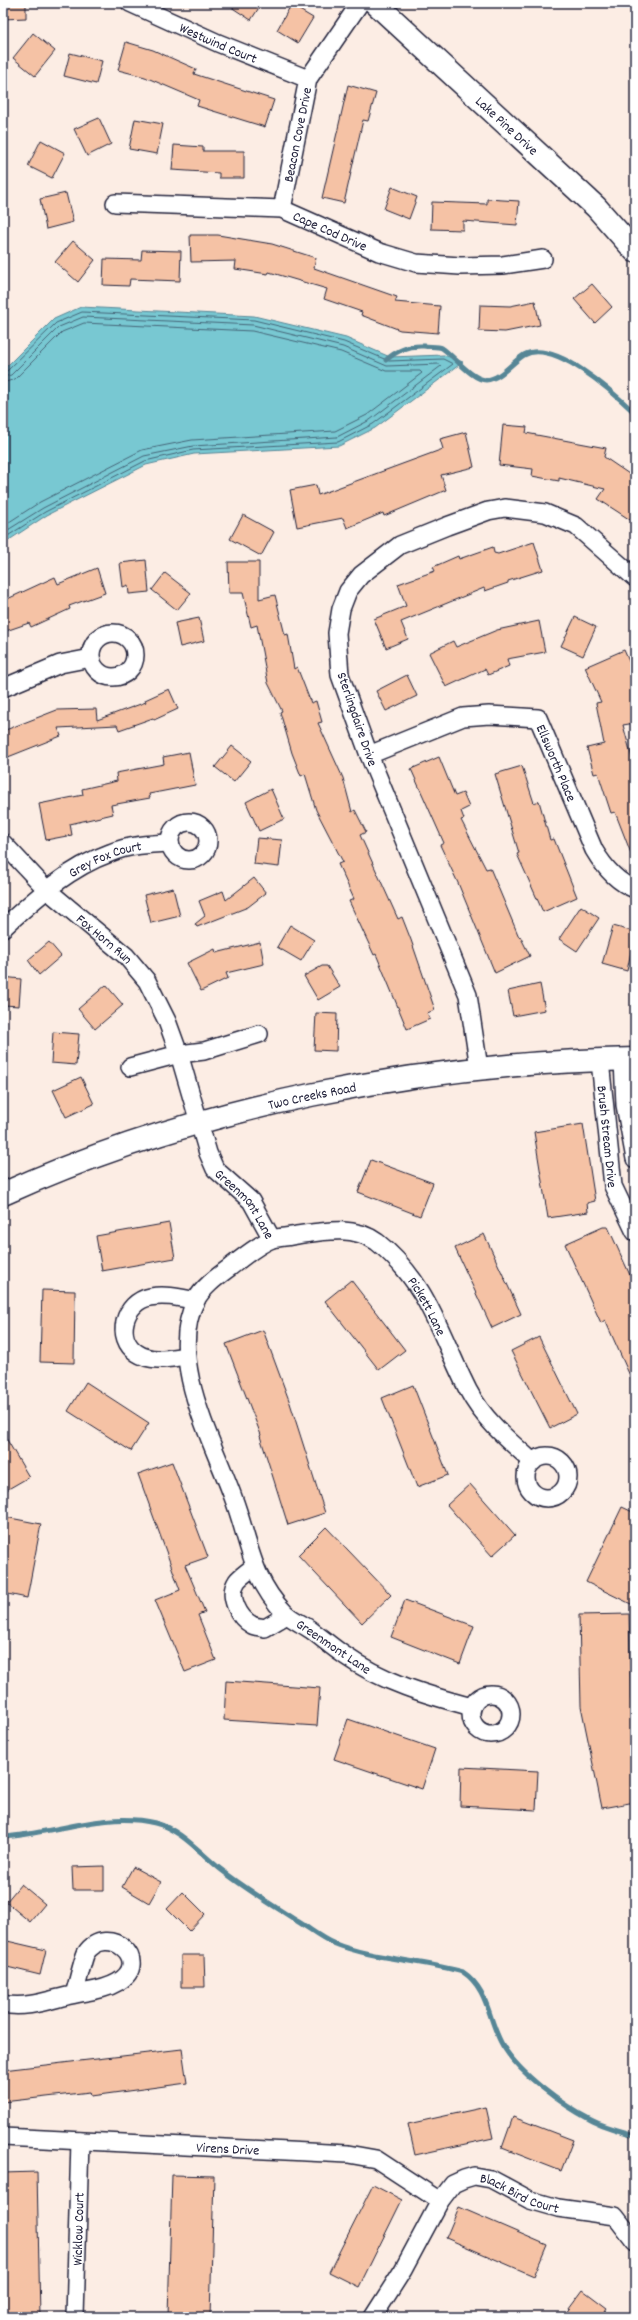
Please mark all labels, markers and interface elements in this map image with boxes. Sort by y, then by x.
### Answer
street label: Westwind Court [176,19,260,70]
street label: Beacon Cove Drive [280,86,318,184]
street label: Lake Pine Drive [470,92,542,161]
street label: Cape Cod Drive [289,207,370,257]
street label: Sterlingdaire Drive [331,670,382,769]
street label: Ellsworth Place [530,722,580,805]
street label: Grey Fox Court [65,837,143,884]
street label: Fox Horn Run [71,910,137,969]
street label: Two Creeks Road [266,1078,358,1116]
street label: Brush Stream Drive [591,1085,621,1189]
street label: Greenmont Lane [209,1165,278,1243]
street label: Pickett Lane [402,1273,450,1340]
street label: Greenmont Lane [291,1615,374,1680]
street label: Virens Drive [196,2139,260,2162]
street label: Black Bird Court [478,2169,561,2220]
street label: Wicklow Court [68,2192,91,2266]

